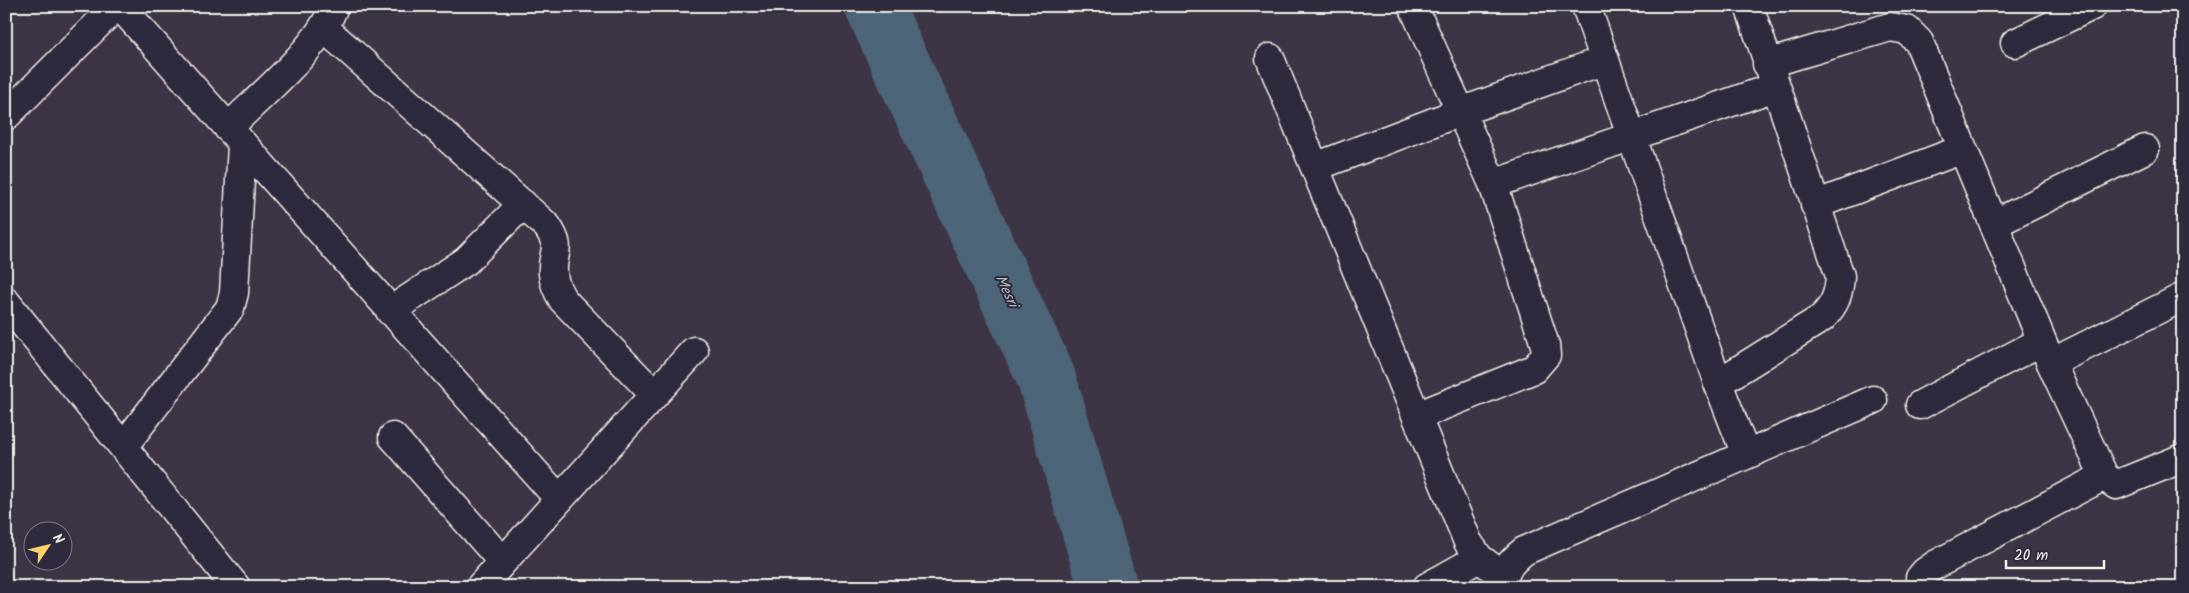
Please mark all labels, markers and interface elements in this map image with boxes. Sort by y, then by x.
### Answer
water label: Mesri [988,271,1025,314]
north arrow [22,520,72,570]
text: N [46,529,69,549]
scale bar [2006,538,2104,570]
text: 20 m [2014,544,2048,568]

